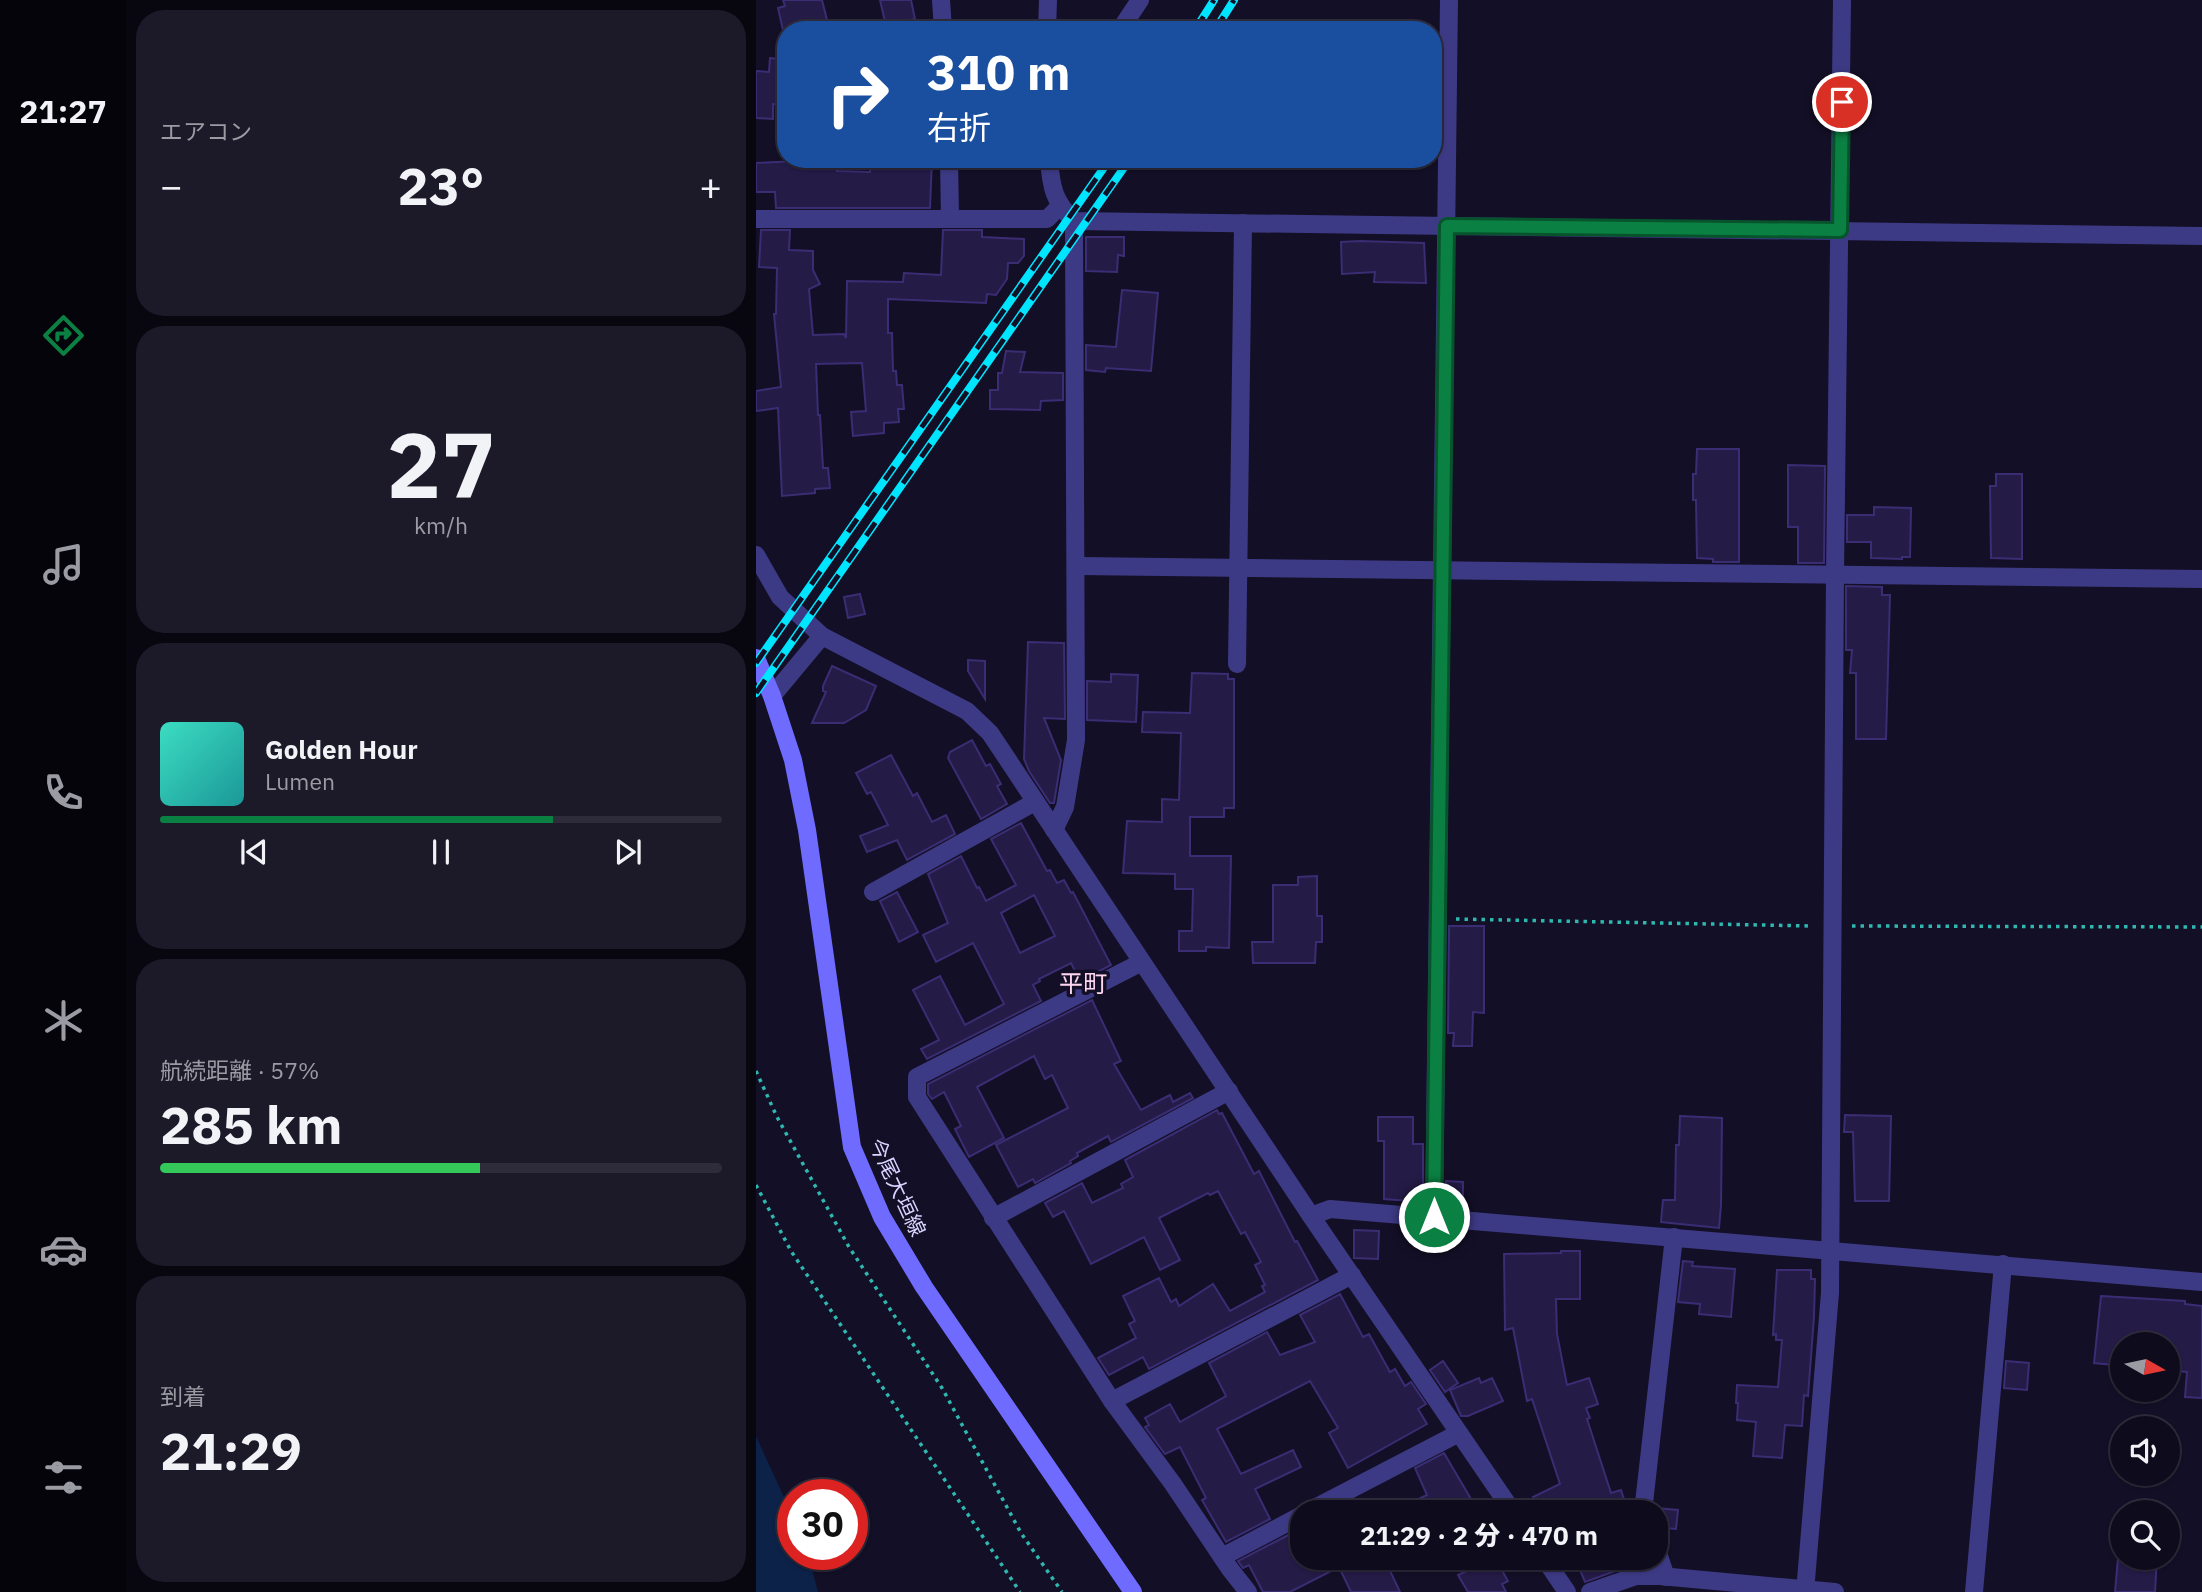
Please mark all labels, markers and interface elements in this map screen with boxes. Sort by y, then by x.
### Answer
text: 310 m [927,40,1071,103]
icon: right [812,49,903,140]
pin [1812,72,1872,132]
icon: arrive [1823,83,1861,121]
text: 21:27 [19,90,107,132]
text: 右折 [927,106,991,148]
text: エアコン [160,116,252,146]
text: 23° [398,152,484,219]
text: − [160,161,183,210]
text: + [699,161,722,210]
icon: directions [39,311,88,360]
text: 27 [386,405,496,523]
text: km/h [414,510,468,540]
icon: music [39,540,88,589]
text: Golden Hour [265,732,418,766]
text: Lumen [265,766,335,796]
icon: phone [39,768,88,817]
icon: previous [235,833,273,871]
icon: pause [422,833,460,871]
icon: next [609,833,647,871]
district label: 平町 [1059,967,1107,999]
icon: climate [39,996,88,1045]
text: 航続距離 · 57% [160,1055,319,1085]
text: 285 km [160,1091,342,1158]
street label: 今尾大垣線 [863,1134,933,1240]
position arrow [1397,1180,1471,1254]
icon: car [39,1225,88,1274]
north arrow [2110,1332,2180,1402]
map controls [2110,1332,2180,1570]
text: 到着 [160,1381,206,1411]
button: sound [2110,1416,2180,1486]
text: 21:29 [160,1417,302,1484]
icon: filters [39,1453,88,1502]
speed limit sign: 30 [777,1479,868,1570]
button: search [2110,1500,2180,1570]
text: 21:29 · 2 分 · 470 m [1360,1518,1598,1552]

